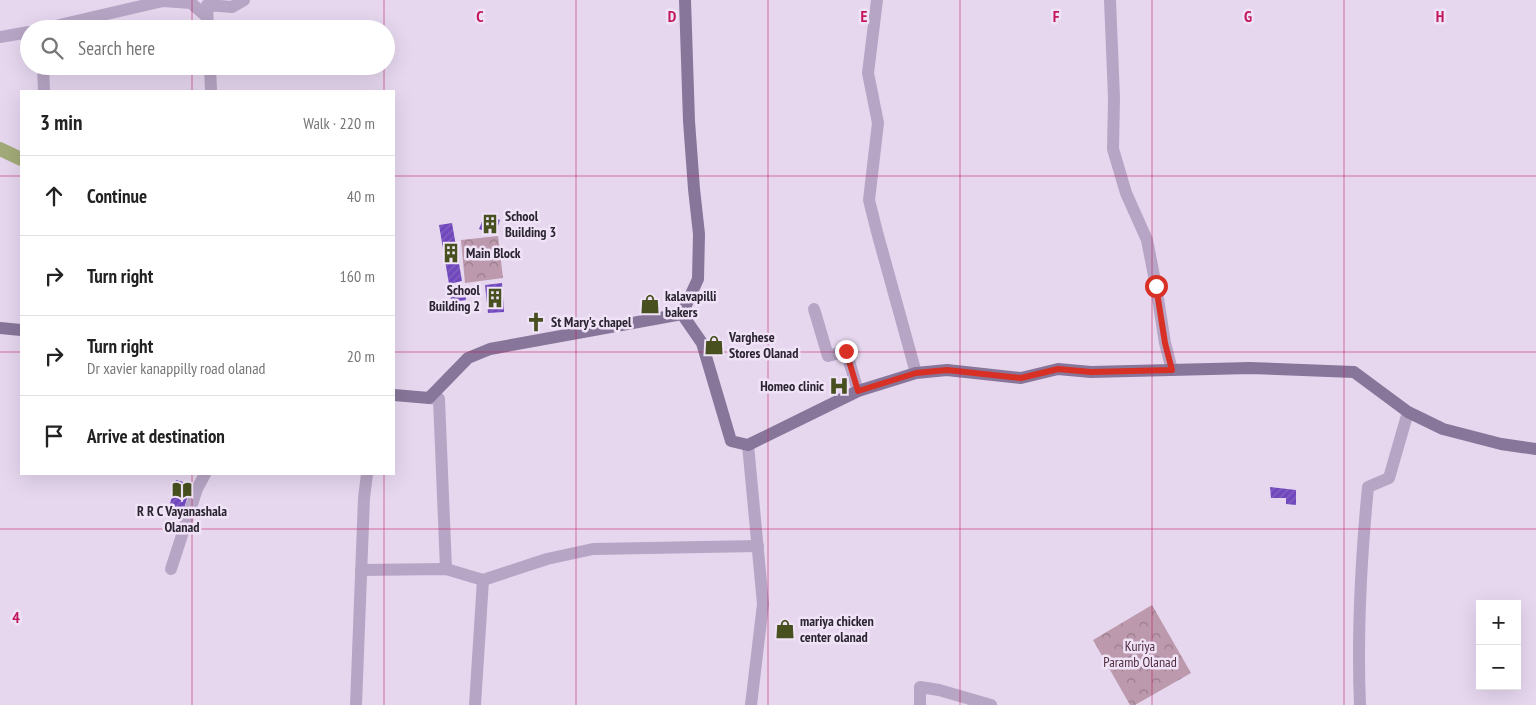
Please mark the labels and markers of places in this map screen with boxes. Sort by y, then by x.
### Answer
place label: School Building 3 [505,207,556,241]
building icon: School Building 3 [479,213,501,235]
building icon: Main Block [440,242,462,264]
place label: Main Block [466,244,521,262]
place label: School Building 2 [429,281,481,315]
building icon: School Building 2 [484,287,506,309]
place label: kalavapilli bakers [665,287,716,321]
shop icon: kalavapilli bakers [639,293,661,315]
church icon: St Mary's chapel [525,311,547,333]
place label: St Mary's chapel [551,313,632,331]
place label: Varghese Stores Olanad [728,328,798,362]
shop icon: Varghese Stores Olanad [703,334,725,356]
hospital icon: Homeo clinic [828,375,850,397]
place label: Homeo clinic [760,377,824,395]
library icon: R R C Vayanashala Olanad [171,479,193,501]
place label: R R C Vayanashala Olanad [137,502,227,536]
place label: mariya chicken center olanad [800,612,874,646]
shop icon: mariya chicken center olanad [774,618,796,640]

